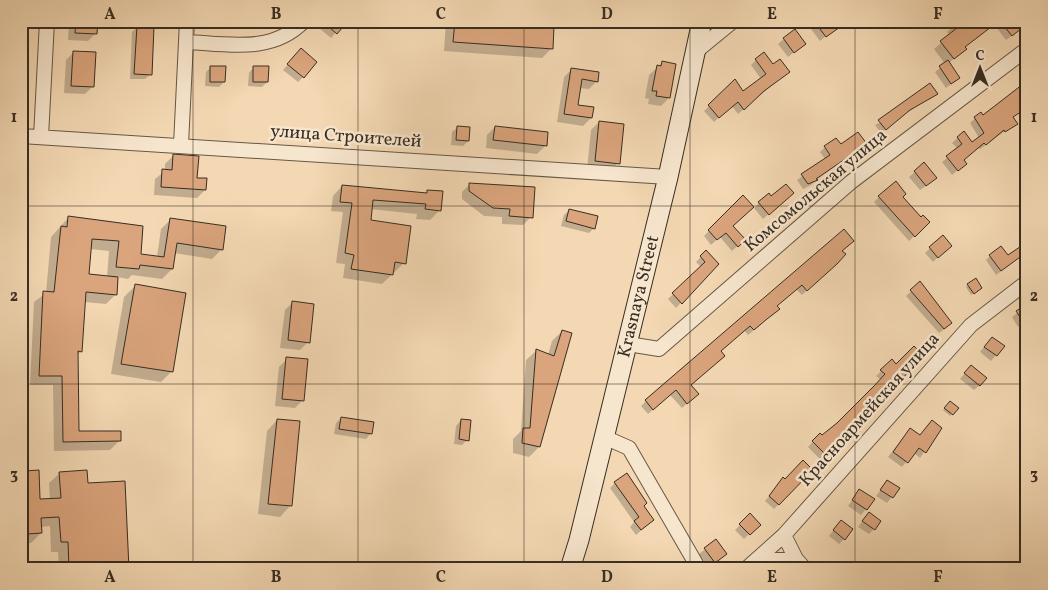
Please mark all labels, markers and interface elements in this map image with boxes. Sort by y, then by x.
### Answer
text: A [104,4,116,26]
text: B [271,4,282,26]
text: C [436,4,446,26]
text: D [601,4,613,26]
text: E [767,4,777,26]
text: F [933,4,943,26]
north arrow [956,42,1006,92]
text: С [975,47,985,66]
text: 1 [11,107,17,129]
text: 1 [1031,107,1037,129]
street label: улица Строителей [270,119,422,155]
street label: Комсомольская улица [739,124,893,258]
street label: Krasnaya Street [612,233,666,360]
text: 2 [10,286,18,308]
text: 2 [1030,286,1038,308]
street label: Красноармейская улица [794,327,946,492]
text: 3 [10,464,18,486]
text: 3 [1030,464,1038,486]
text: A [104,567,116,589]
text: B [271,567,282,589]
text: C [436,567,446,589]
text: D [601,567,613,589]
text: E [767,567,777,589]
text: F [933,567,943,589]

